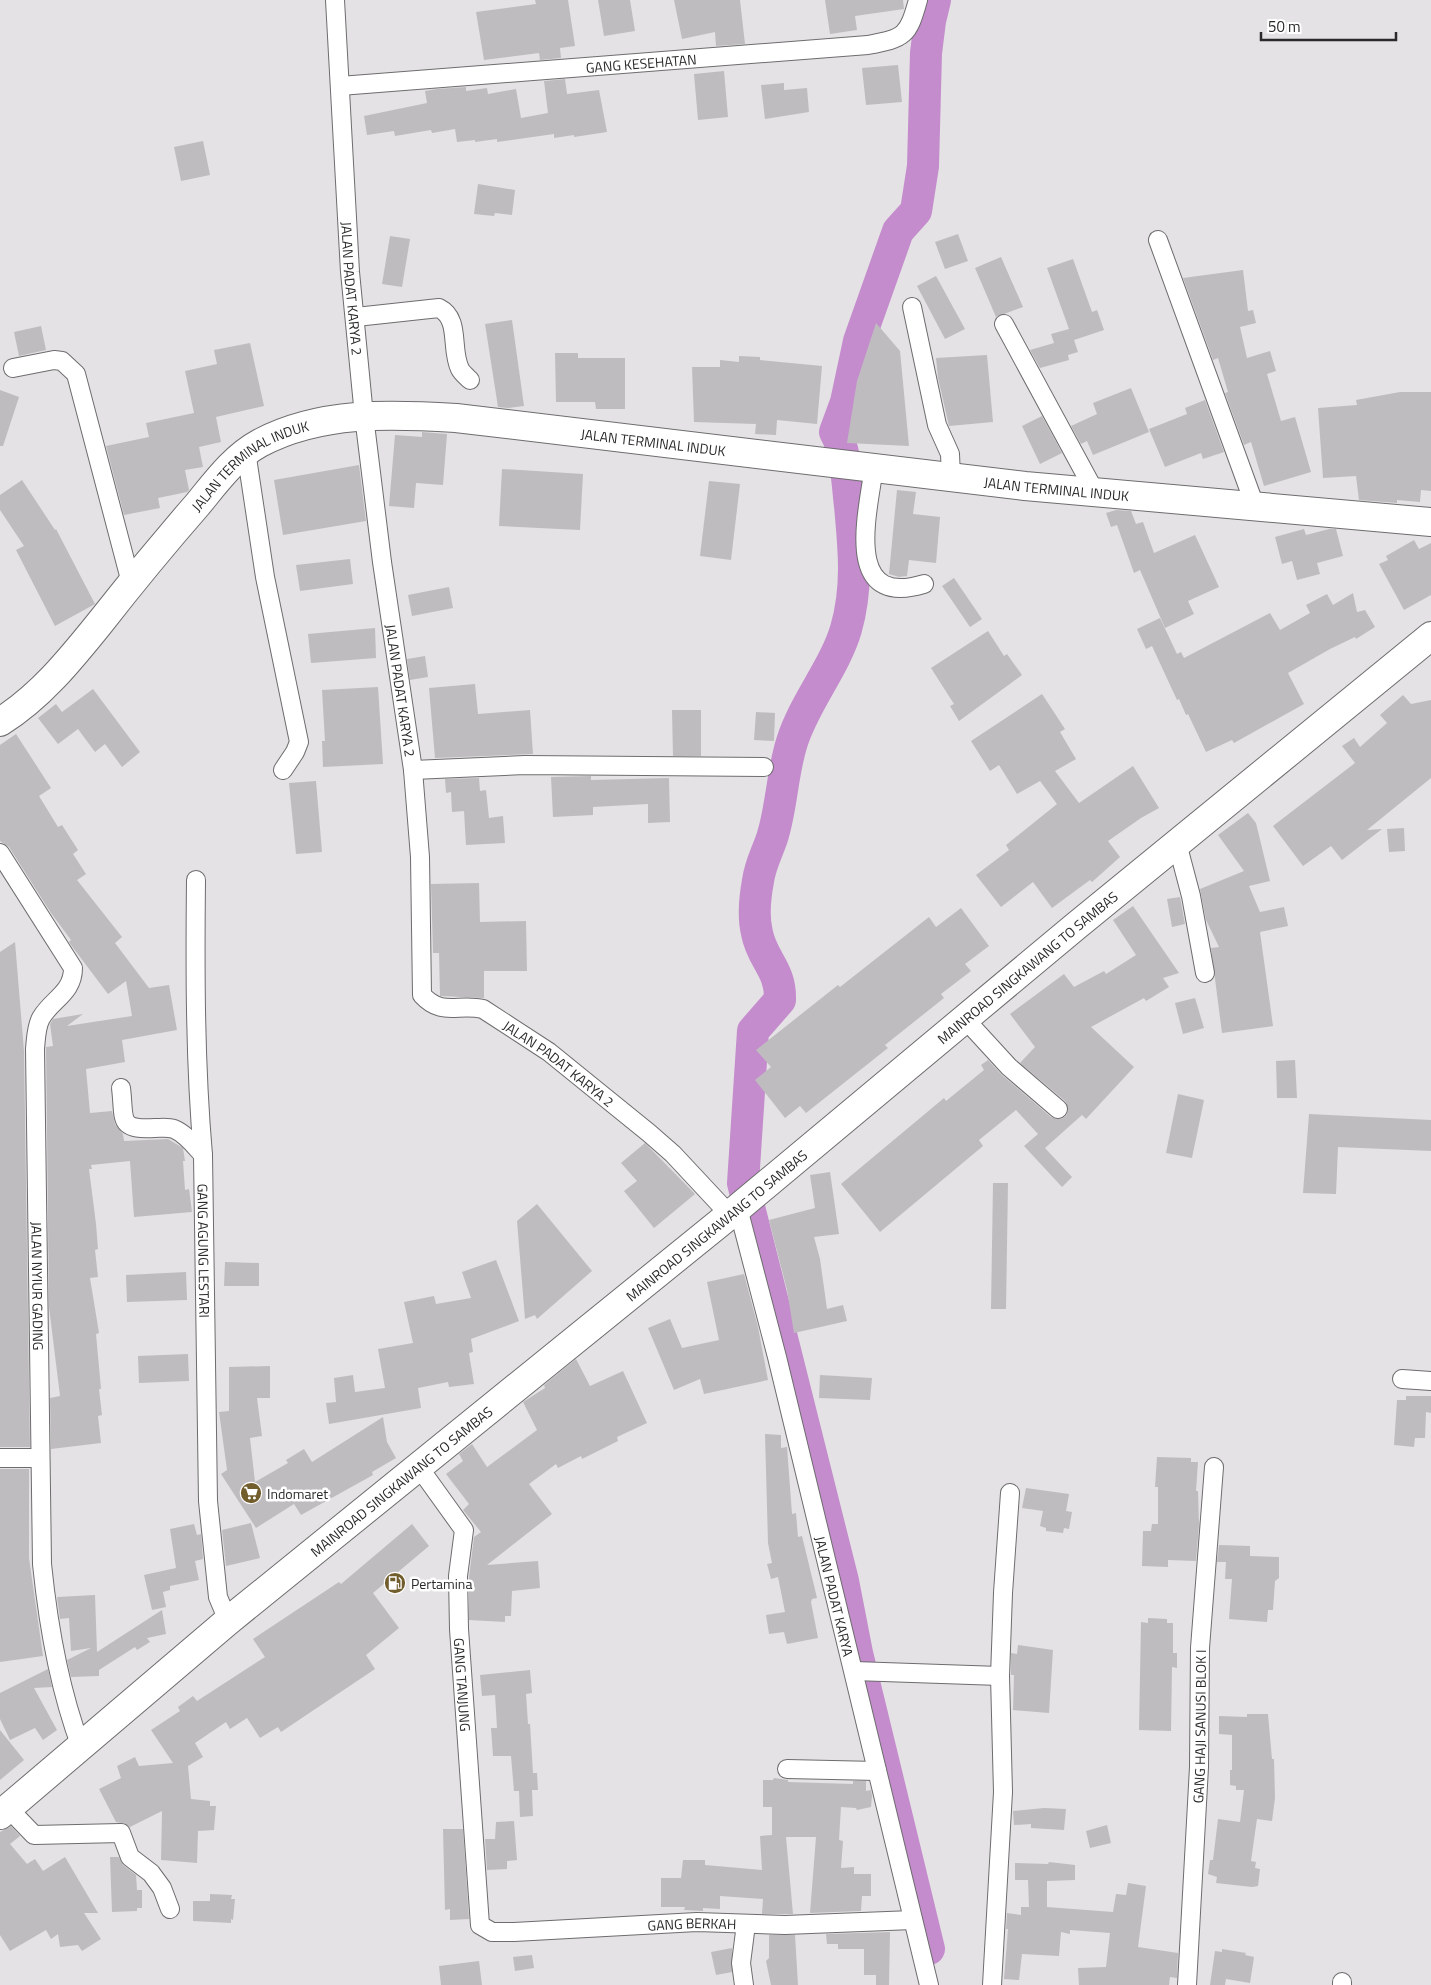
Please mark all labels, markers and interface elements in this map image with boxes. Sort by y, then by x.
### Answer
scale bar [1261,10,1396,42]
text: 50 m [1268,15,1301,38]
street label: GANG KESEHATAN [585,48,697,77]
street label: JALAN PADAT KARYA 2 [337,221,369,356]
street label: JALAN TERMINAL INDUK [186,414,311,516]
street label: JALAN TERMINAL INDUK [580,423,727,461]
street label: JALAN TERMINAL INDUK [983,471,1130,506]
street label: JALAN PADAT KARYA 2 [381,623,421,758]
street label: MAINROAD SINGKAWANG TO SAMBAS [932,886,1122,1048]
street label: JALAN PADAT KARYA 2 [499,1014,619,1111]
street label: MAINROAD SINGKAWANG TO SAMBAS [621,1144,812,1306]
street label: GANG AGUNG LESTARI [193,1183,216,1318]
street label: JALAN NYIUR GADING [27,1221,50,1351]
street label: MAINROAD SINGKAWANG TO SAMBAS [305,1401,497,1561]
supermarket icon: Indomaret [239,1481,263,1505]
place label: Indomaret [267,1483,328,1504]
street label: JALAN PADAT KARYA [810,1534,860,1659]
fuel station icon: Pertamina [383,1571,407,1595]
place label: Pertamina [411,1573,472,1594]
street label: GANG TANJUNG [449,1637,477,1732]
street label: GANG HAJI SANUSI BLOK I [1187,1649,1210,1804]
street label: GANG BERKAH [647,1911,737,1935]

